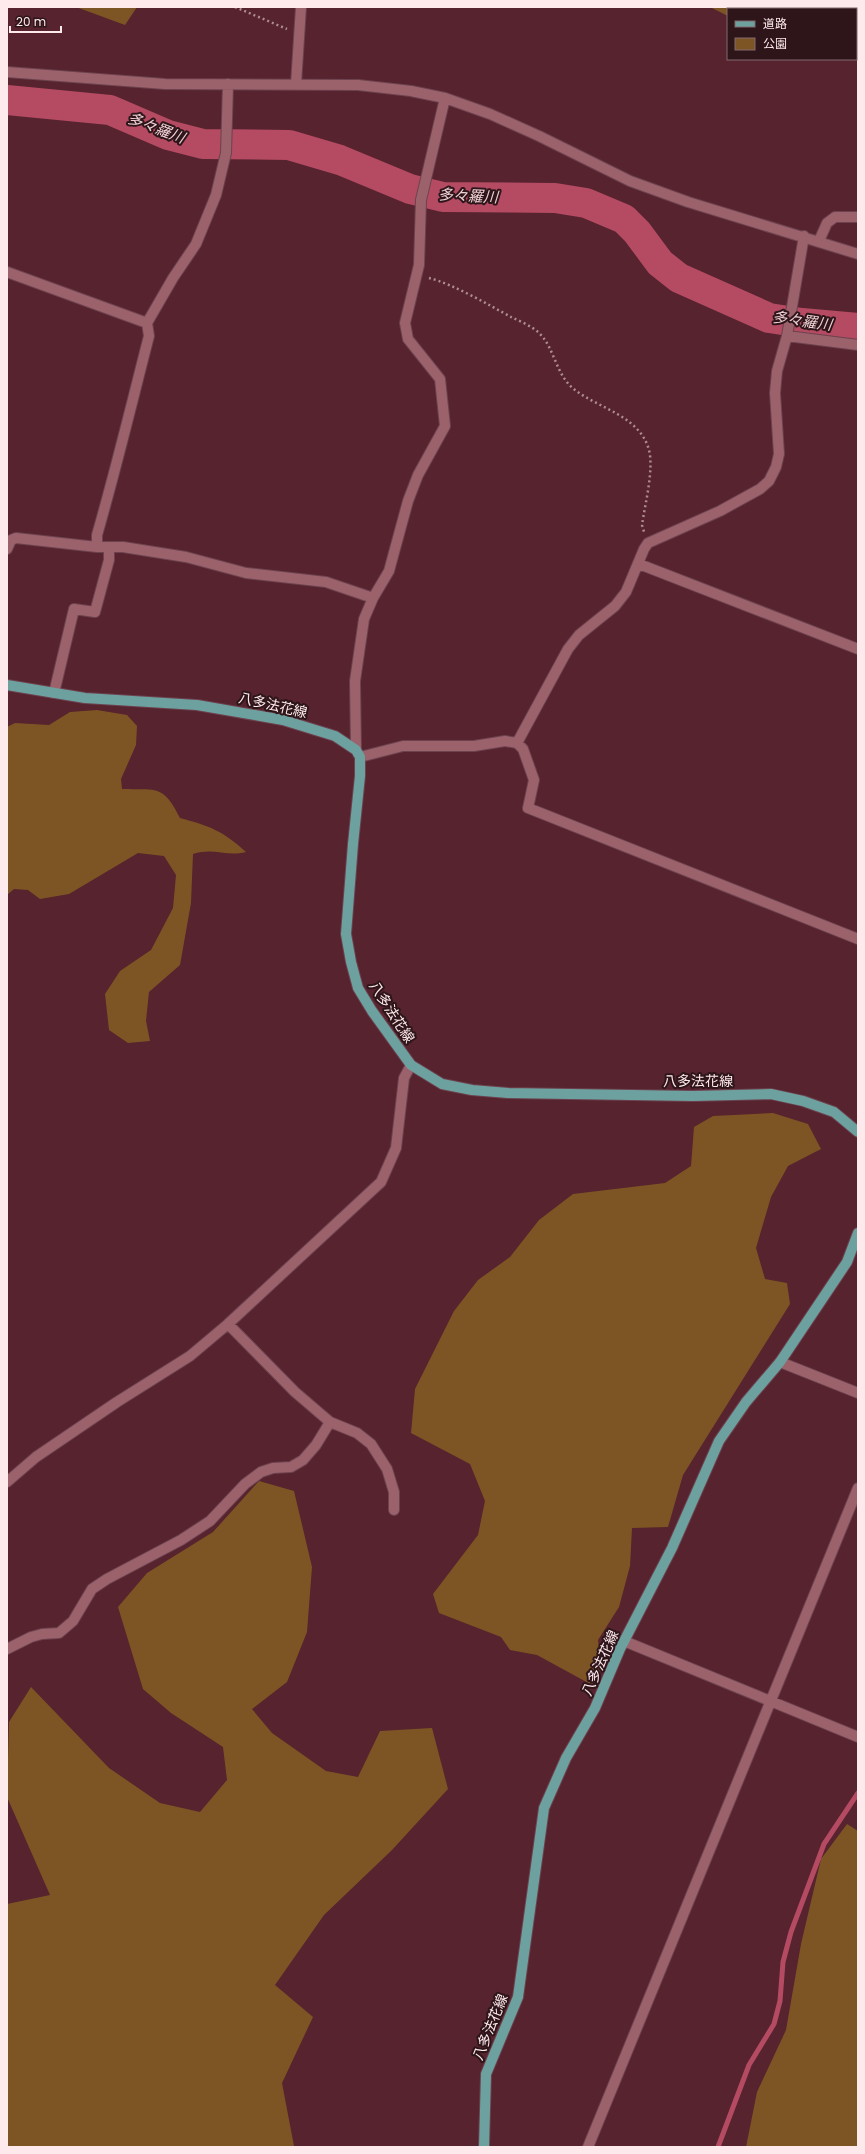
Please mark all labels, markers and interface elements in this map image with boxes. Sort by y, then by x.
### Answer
scale bar [10,8,61,34]
legend [727,8,857,60]
text: 20 m [16,13,46,30]
text: 道路 [763,15,787,32]
text: 公園 [763,35,787,52]
water label: 多々羅川 [124,107,190,149]
water label: 多々羅川 [438,183,501,208]
water label: 多々羅川 [771,306,835,335]
street label: 八多法花線 [237,687,309,723]
street label: 八多法花線 [365,977,419,1047]
street label: 八多法花線 [663,1071,733,1091]
street label: 八多法花線 [577,1627,623,1699]
street label: 八多法花線 [468,1991,512,2063]

